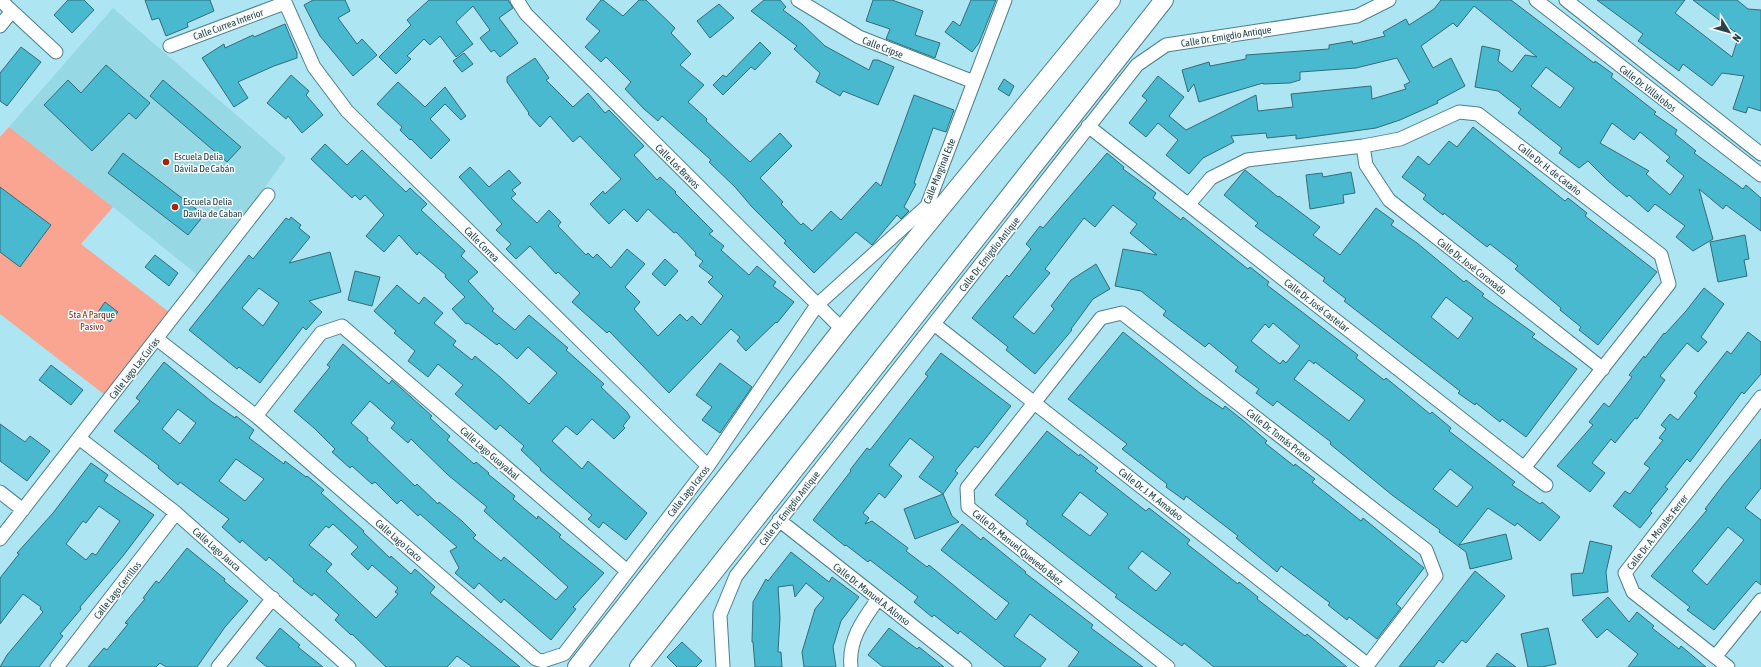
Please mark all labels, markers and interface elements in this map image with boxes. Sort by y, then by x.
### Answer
street label: Calle Currea Interior [192,6,266,42]
north arrow [1709,12,1749,52]
street label: Calle Dr. Emigdio Antique [1180,24,1273,49]
text: N [1730,32,1744,44]
street label: Calle Cripse [861,35,905,60]
street label: Calle Dr. Villalobos [1617,63,1679,114]
street label: Calle Marginal Este [921,136,958,205]
street label: Calle Dr. H. de Cataño [1516,141,1584,198]
street label: Calle Los Bravos [653,142,702,191]
place label: Escuela Delia Dávila De Cabán [174,151,234,174]
marker: Escuela Delia Dávila De Cabán [161,157,171,167]
place label: Escuela Delia Davila de Caban [183,196,243,219]
marker: Escuela Delia Davila de Caban [170,202,180,212]
street label: Calle Dr. Emigdio Antique [957,214,1022,294]
street label: Calle Correa [462,225,502,264]
street label: Calle Dr. José Coronado [1435,236,1509,297]
street label: Calle Dr. José Castelar [1282,277,1352,335]
park label: 5ta A Parque Pasivo [69,309,116,332]
street label: Calle Lago Las Curias [107,335,162,401]
street label: Calle Dr. Tomás Prieto [1244,407,1313,464]
street label: Calle Lago Guayabal [458,425,522,482]
street label: Calle Lago Icacos [665,463,712,519]
street label: Calle Dr. J. M. Amadeo [1116,466,1185,523]
street label: Calle Dr. Emigdio Antique [757,468,822,548]
street label: Calle Dr. A. Morales Ferrer [1625,492,1691,572]
street label: Calle Dr. Manuel Quevedo Báez [970,508,1065,588]
street label: Calle Lago Icaco [373,517,424,564]
street label: Calle Lago Jauca [190,526,243,573]
street label: Calle Lago Cerrillos [92,559,143,621]
street label: Calle Dr. Manuel A. Alonso [831,561,913,628]

